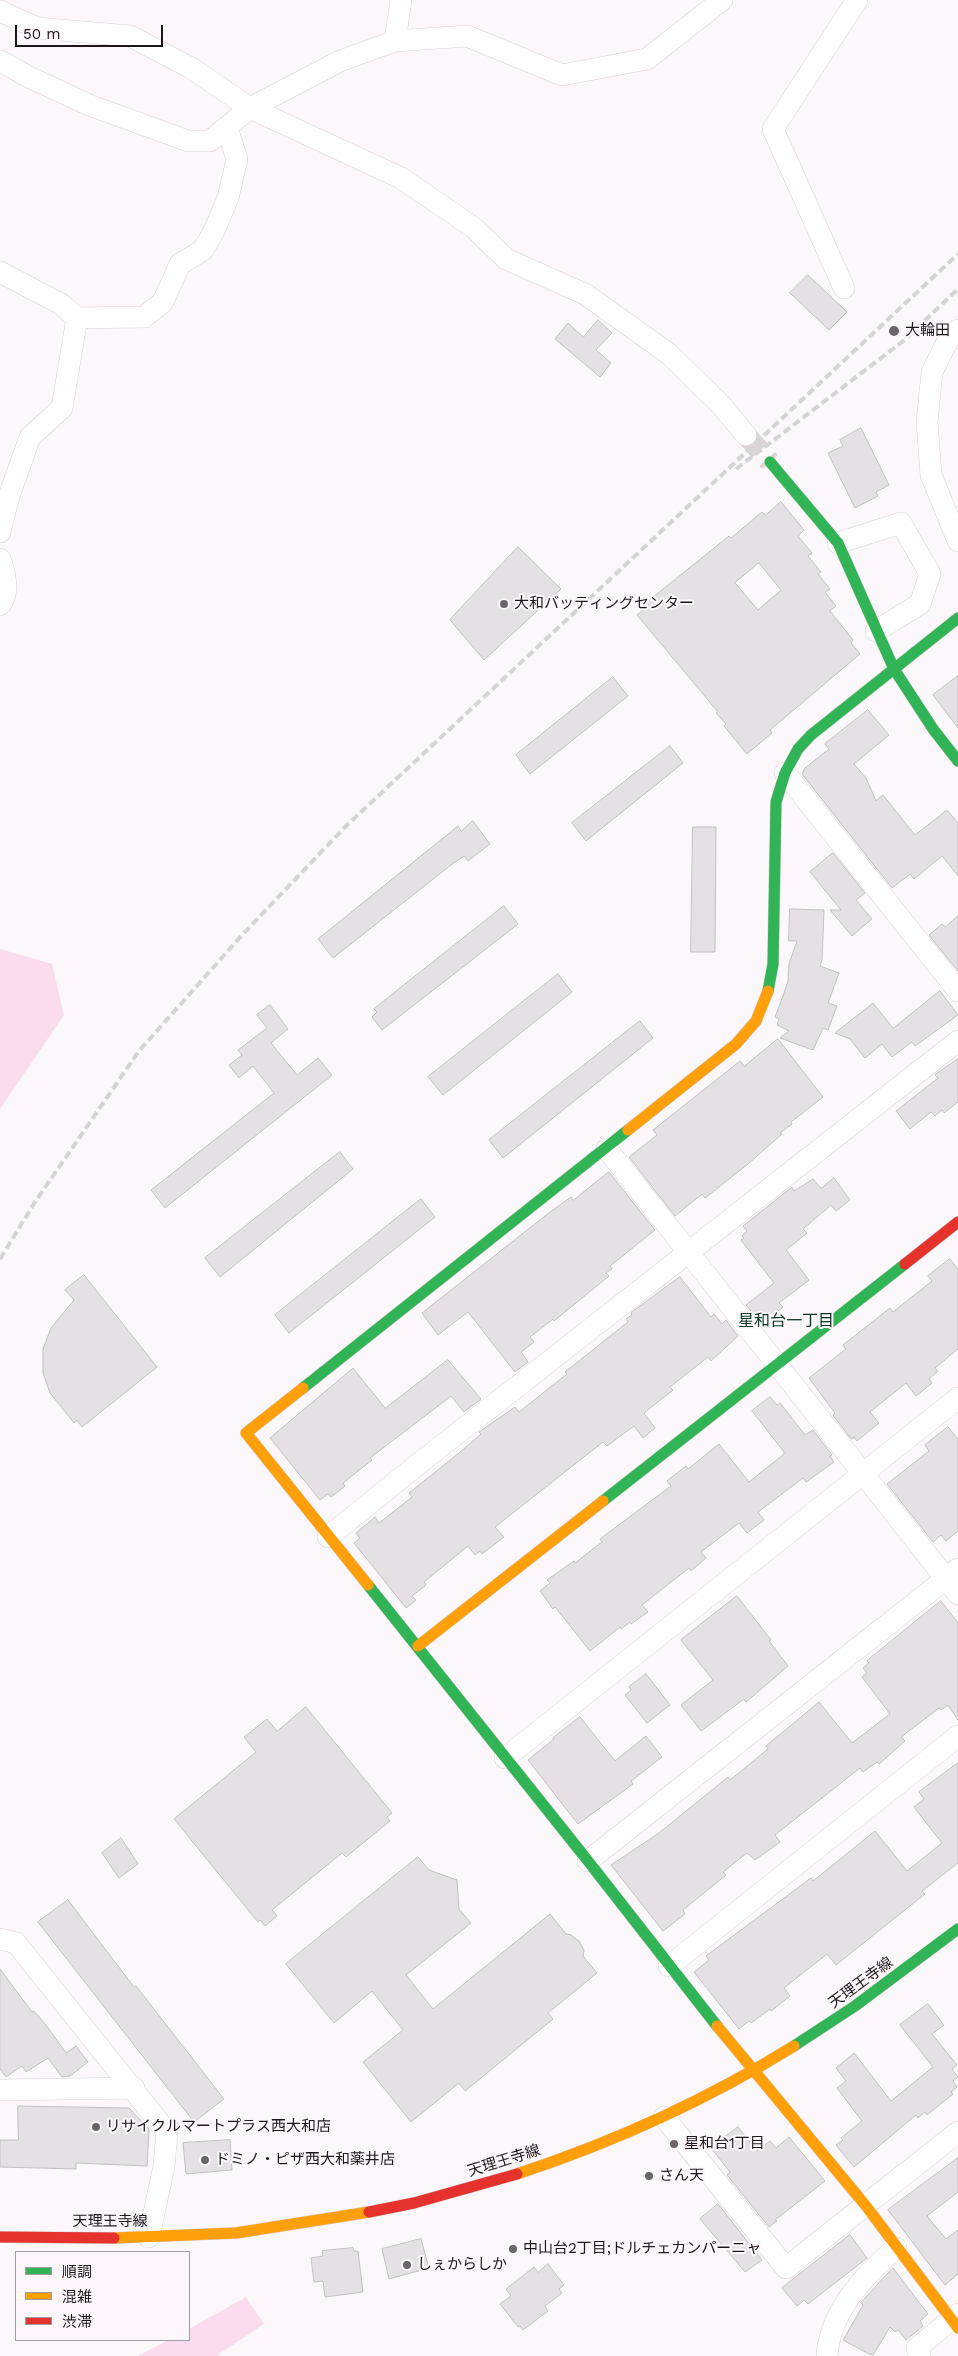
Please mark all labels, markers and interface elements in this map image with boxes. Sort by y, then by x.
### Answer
scale bar [18,15,165,47]
text: 50 m [23,25,60,43]
place label: 大輪田 [905,322,950,340]
marker: 大輪田 [887,324,901,338]
place label: 大和バッティングセンター [514,595,694,613]
marker: 大和バッティングセンター [498,598,510,610]
district label: 星和台一丁目 [738,1311,834,1331]
street label: 天理王寺線 [825,1954,897,2012]
place label: リサイクルマートプラス西大和店 [106,2118,331,2136]
marker: リサイクルマートプラス西大和店 [90,2121,102,2133]
place label: 星和台1丁目 [684,2135,765,2153]
marker: 星和台1丁目 [668,2138,680,2150]
street label: 天理王寺線 [466,2141,542,2181]
place label: ドミノ・ピザ西大和薬井店 [215,2151,395,2169]
marker: ドミノ・ピザ西大和薬井店 [199,2154,211,2166]
place label: さん天 [659,2167,704,2185]
marker: さん天 [643,2170,655,2182]
street label: 天理王寺線 [73,2213,147,2231]
place label: 中山台2丁目;ドルチェカンパーニャ [523,2240,761,2258]
marker: 中山台2丁目;ドルチェカンパーニャ [507,2243,519,2255]
legend [15,2251,190,2341]
place label: しぇからしか [417,2256,507,2274]
marker: しぇからしか [401,2259,413,2271]
text: 順調 [62,2263,92,2281]
text: 混雑 [62,2288,92,2306]
text: 渋滞 [62,2313,92,2331]

